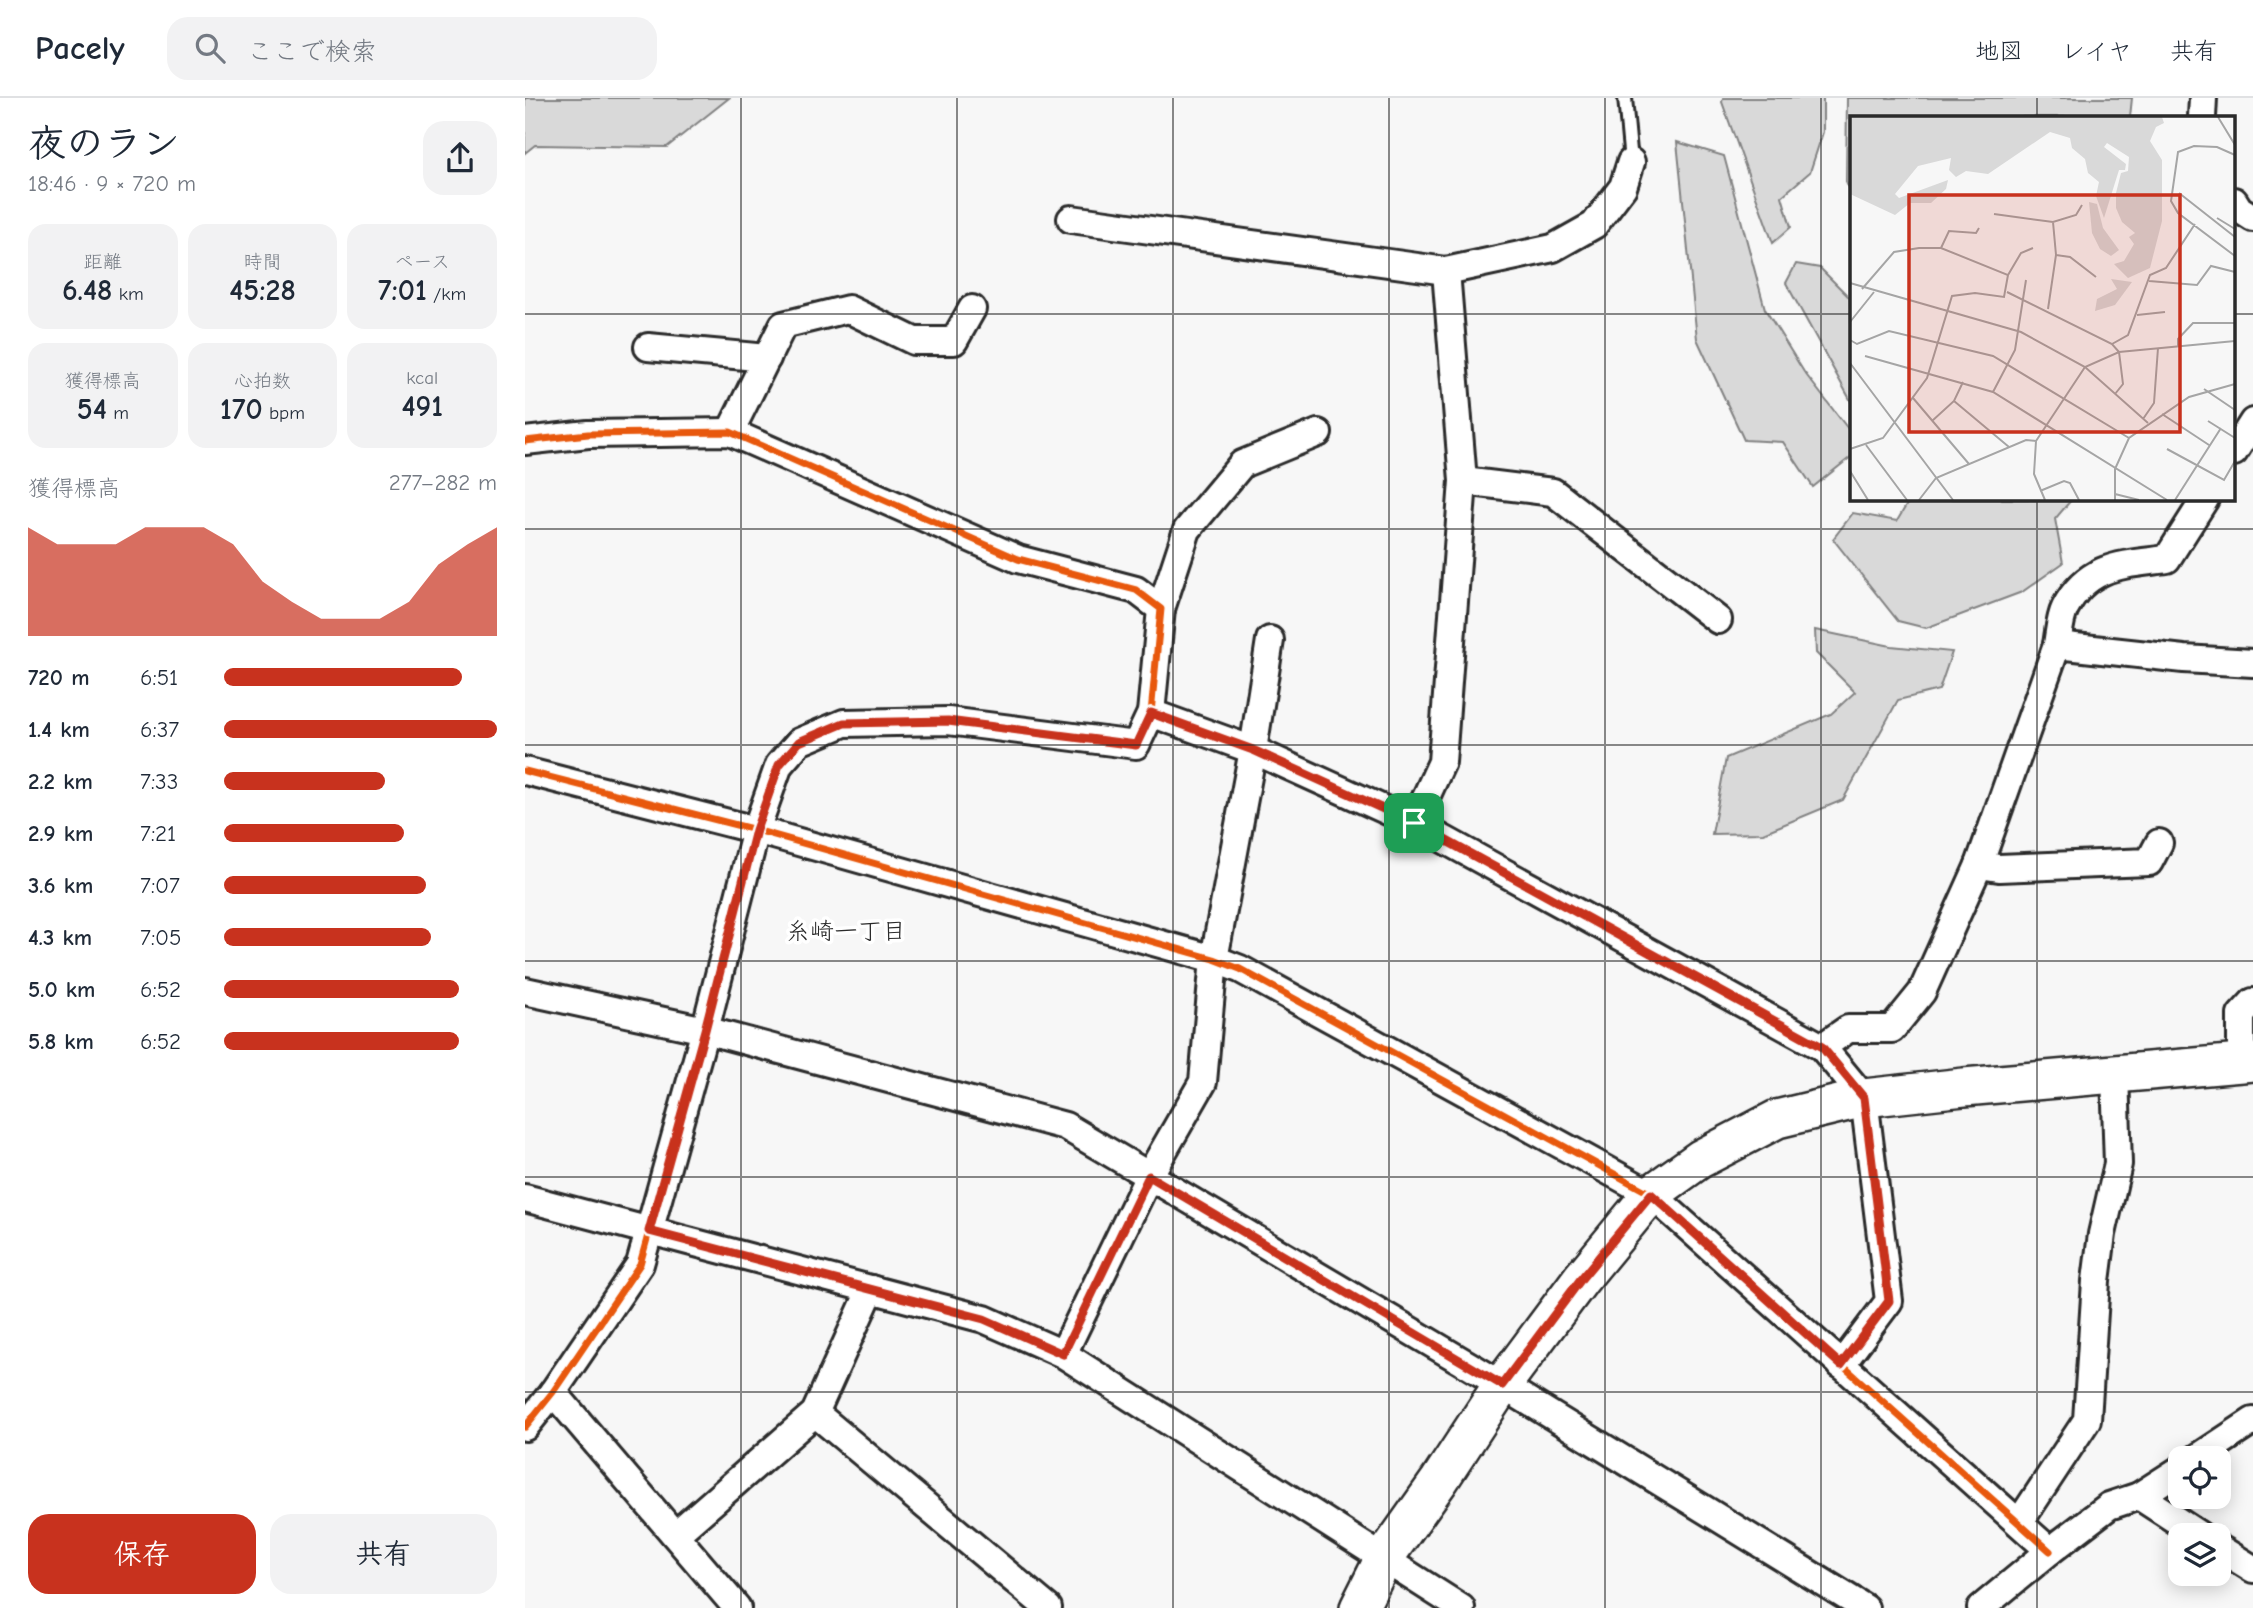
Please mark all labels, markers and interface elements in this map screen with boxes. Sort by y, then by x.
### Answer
search box [167,17,657,80]
text: Pacely [35,29,125,67]
icon: search [191,29,229,67]
text: ここで検索 [247,37,377,67]
text: 地図 [1975,37,2023,65]
text: レイヤ [2061,37,2132,65]
text: 共有 [2170,37,2218,65]
inset map [1850,116,2235,500]
button: share [423,121,497,195]
text: 夜のラン [28,122,180,166]
text: 18:46 · 9 × 720 m [28,170,196,197]
text: 距離 [84,251,122,273]
text: 時間 [243,251,282,273]
text: ペース [394,251,450,273]
text: 6.48 [62,273,112,308]
text: 45:28 [229,273,296,308]
text: 7:01 [378,273,427,308]
text: km [112,283,144,305]
text: /km [427,283,466,305]
text: kcal [406,367,438,389]
text: 獲得標高 [65,370,141,392]
text: 心拍数 [234,370,291,392]
text: 491 [401,389,443,424]
text: 54 [77,392,107,427]
text: 170 [220,392,263,427]
text: m [107,402,129,424]
text: bpm [263,402,305,424]
text: 277–282 m [389,469,497,496]
text: 獲得標高 [28,475,120,502]
text: 720 m [28,664,89,691]
text: 6:51 [140,664,178,691]
text: 1.4 km [28,716,90,743]
text: 6:37 [140,716,179,743]
text: 2.2 km [28,768,93,795]
text: 7:33 [140,768,178,795]
pin [1384,793,1444,853]
icon: arrive [1395,804,1433,842]
text: 2.9 km [28,820,93,847]
text: 7:21 [140,820,176,847]
text: 3.6 km [28,872,93,899]
text: 7:07 [140,872,180,899]
district label: 糸崎一丁目 [786,917,906,945]
text: 4.3 km [28,924,92,951]
text: 7:05 [140,924,182,951]
text: 5.0 km [28,976,95,1003]
text: 6:52 [140,976,181,1003]
text: 5.8 km [28,1028,94,1055]
text: 6:52 [140,1028,181,1055]
map controls [2168,1446,2231,1586]
button: locate [2168,1446,2231,1509]
button: 保存 [28,1514,256,1594]
button: 共有 [270,1514,497,1594]
button: layers [2168,1523,2231,1586]

